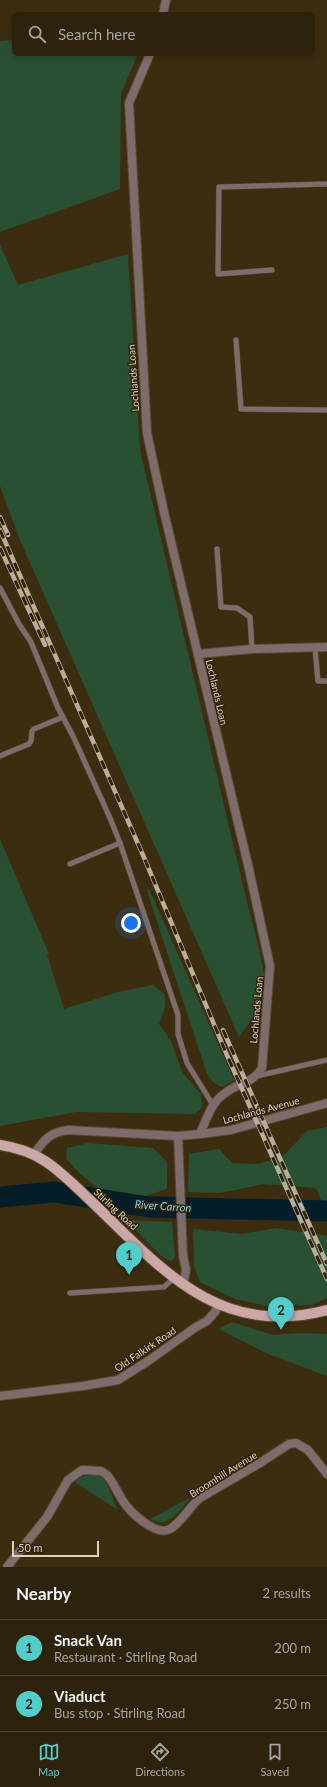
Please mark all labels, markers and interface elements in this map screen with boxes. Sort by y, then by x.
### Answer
search box [12,12,315,56]
icon: search [26,23,48,45]
text: Search here [58,25,135,43]
street label: Lochlands Loan [125,344,141,412]
street label: Lochlands Loan [204,658,230,726]
your location [121,913,141,933]
street label: Lochlands Loan [247,976,265,1044]
street label: Lochlands Avenue [221,1094,301,1126]
street label: Stirling Road [92,1186,140,1232]
water label: River Carron [134,1197,192,1214]
pin: 1 [116,1242,142,1275]
pin: 2 [268,1297,294,1330]
street label: Old Falkirk Road [112,1324,178,1374]
street label: Broomhill Avenue [187,1448,259,1500]
scale bar [12,1539,99,1558]
text: 50 m [18,1541,43,1554]
text: Nearby [16,1583,71,1604]
text: 2 results [263,1585,311,1601]
text: Snack Van [54,1631,122,1649]
text: 1 [25,1640,33,1656]
text: 200 m [274,1640,311,1656]
text: Restaurant · Stirling Road [54,1649,197,1665]
text: Viaduct [54,1687,106,1705]
text: 2 [25,1696,33,1712]
text: 250 m [274,1696,311,1712]
text: Bus stop · Stirling Road [54,1705,185,1721]
tab: Map [38,1741,60,1778]
tab: Directions [135,1741,185,1778]
tab: Saved [260,1741,289,1778]

